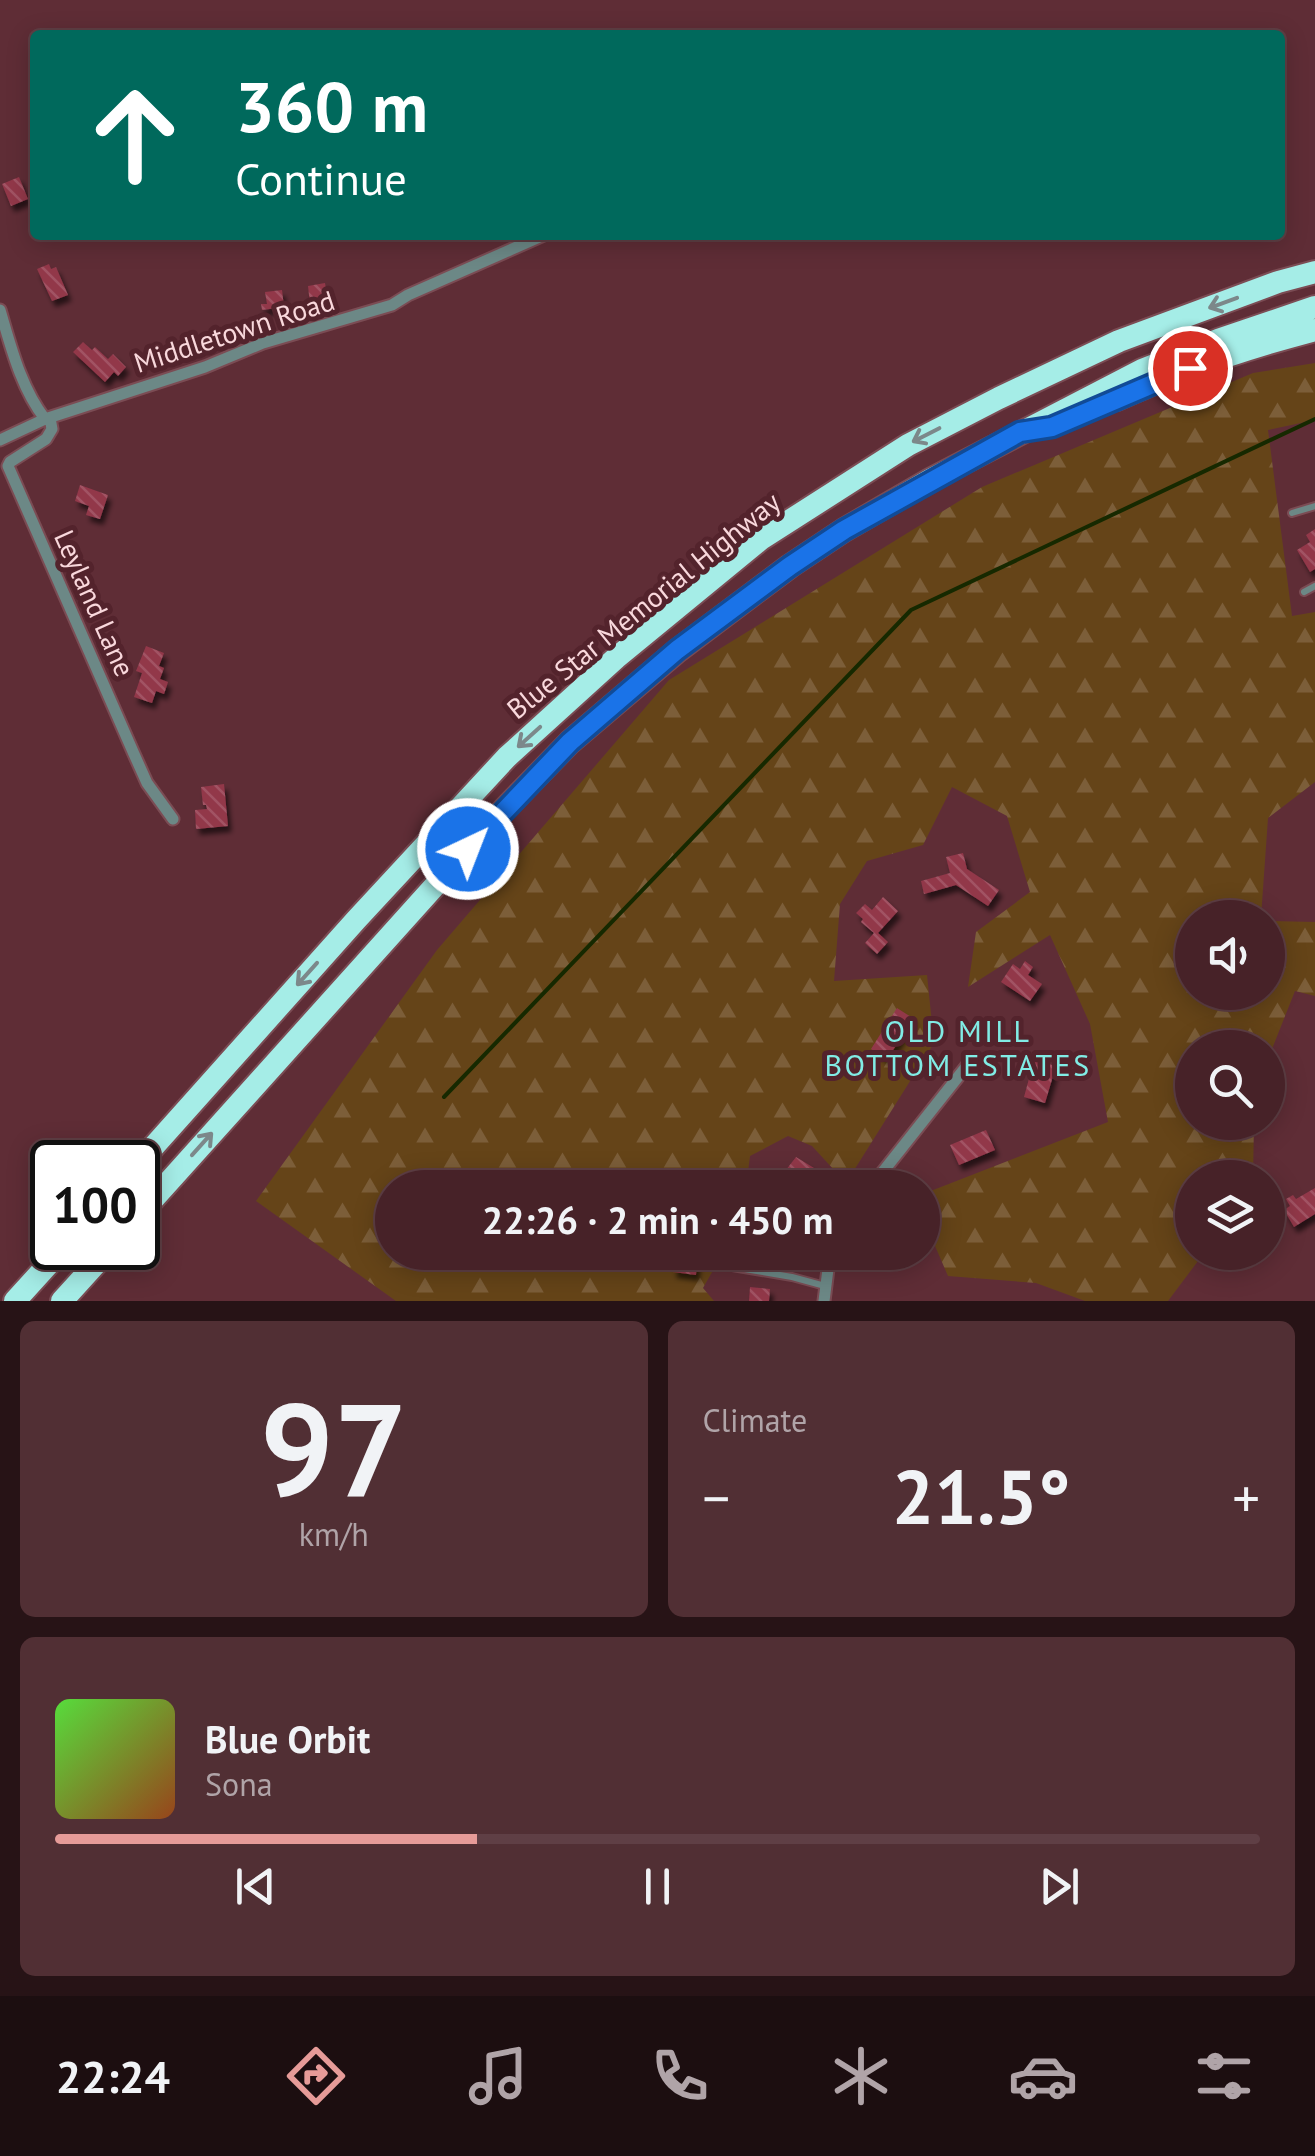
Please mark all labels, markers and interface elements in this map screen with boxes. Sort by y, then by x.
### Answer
text: 360 m [235,61,428,151]
icon: ahead [70,70,200,200]
text: Continue [235,149,407,207]
street label: Middletown Road [129,281,339,381]
one-way arrow [1208,295,1239,313]
pin [1148,326,1233,411]
icon: arrive [1163,341,1218,396]
one-way arrow [912,426,942,445]
street label: Blue Star Memorial Highway [499,483,787,727]
street label: Leyland Lane [46,524,144,682]
one-way arrow [517,725,542,748]
position arrow [416,797,520,901]
map controls [1175,900,1285,1270]
button: sound [1175,900,1285,1010]
one-way arrow [296,961,319,986]
district label: OLD MILL BOTTOM ESTATES [824,1011,1092,1084]
button: search [1175,1030,1285,1140]
one-way arrow [191,1131,213,1157]
speed limit sign: 100 [30,1140,160,1270]
button: layers [1175,1160,1285,1270]
text: 22:26 · 2 min · 450 m [482,1195,833,1244]
text: 97 [260,1364,407,1532]
text: Climate [703,1399,807,1441]
text: 21.5° [892,1448,1071,1545]
text: − [703,1462,730,1533]
text: + [1232,1462,1260,1533]
text: km/h [299,1513,369,1555]
text: Blue Orbit [205,1714,370,1763]
text: Sona [205,1763,273,1805]
icon: previous [228,1859,283,1914]
icon: pause [630,1859,685,1914]
icon: next [1032,1859,1087,1914]
icon: directions [281,2041,351,2111]
icon: music [463,2041,533,2111]
icon: phone [645,2041,715,2111]
icon: climate [826,2041,896,2111]
icon: car [1008,2041,1078,2111]
icon: filters [1189,2041,1259,2111]
text: 22:24 [56,2047,170,2105]

